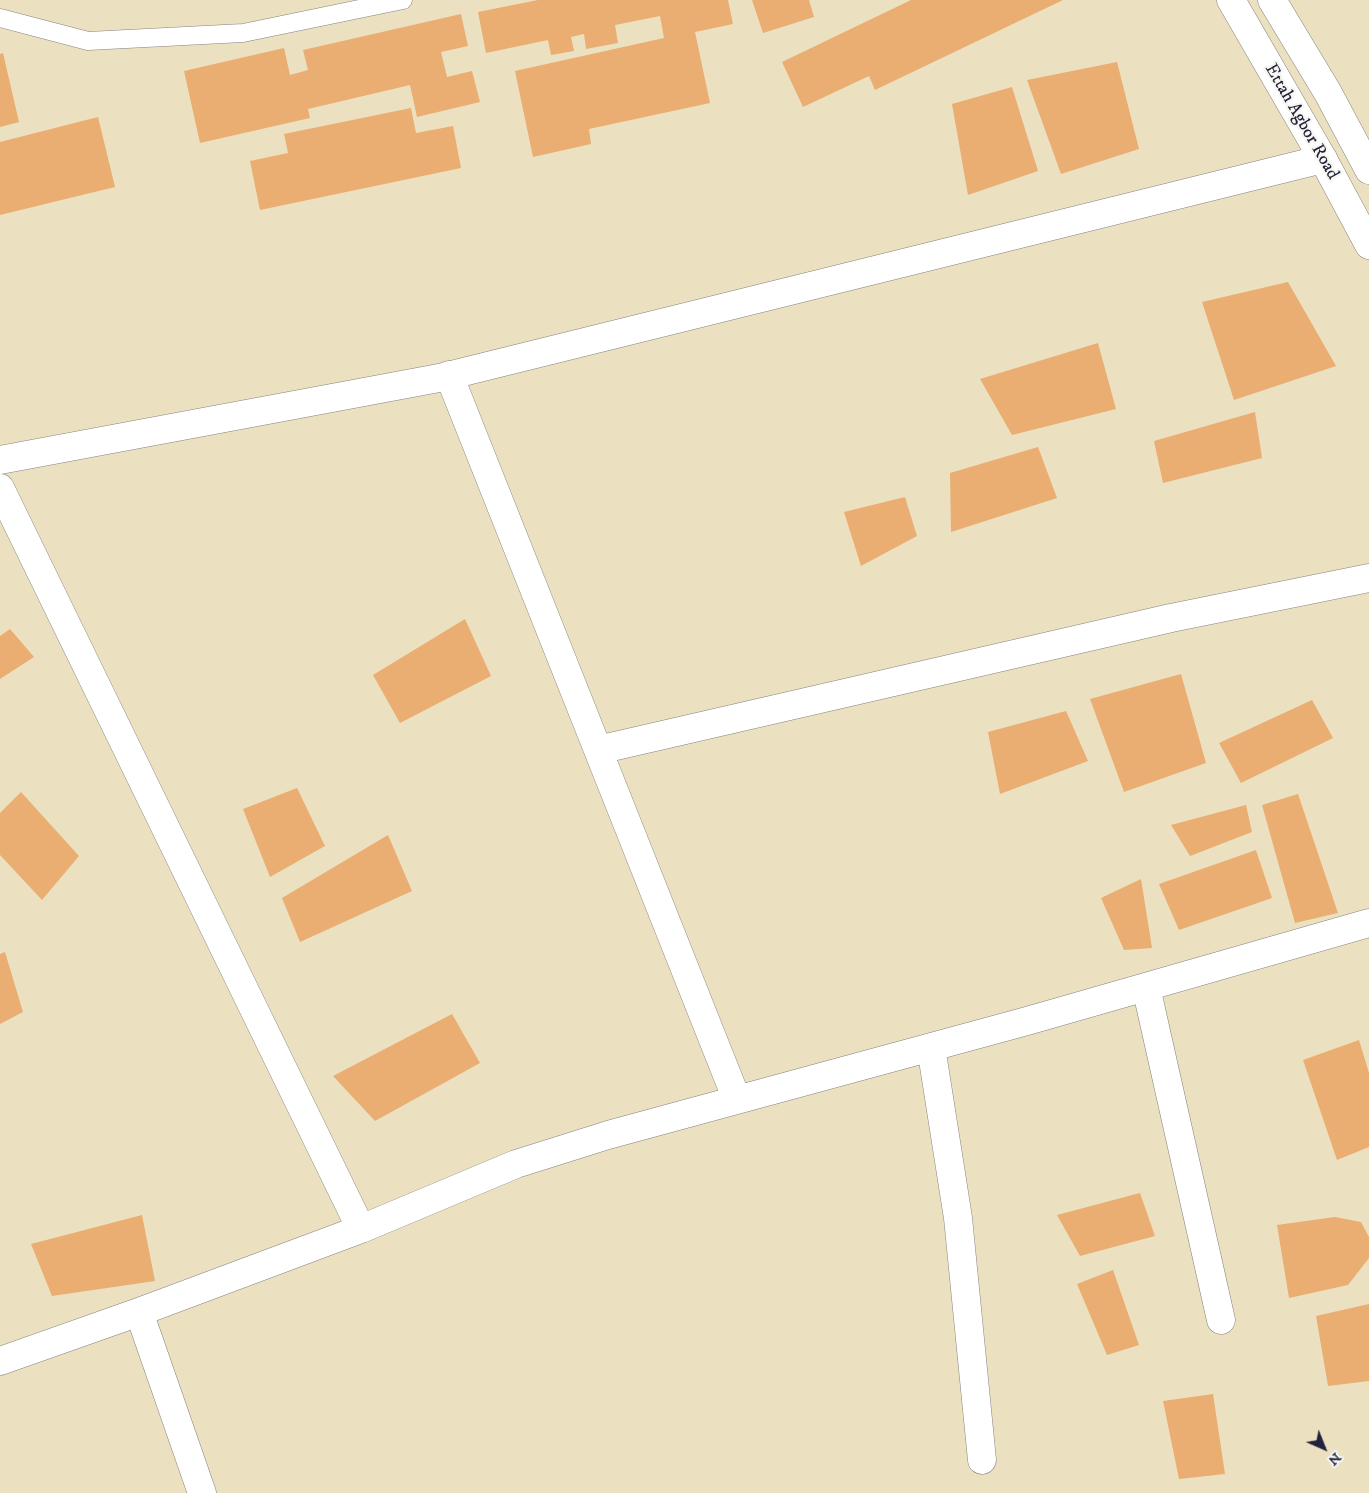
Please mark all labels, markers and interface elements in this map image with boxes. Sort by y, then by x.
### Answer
street label: Ettah Agbor Road [1259,60,1343,184]
north arrow [1299,1423,1349,1473]
text: N [1324,1448,1345,1469]

